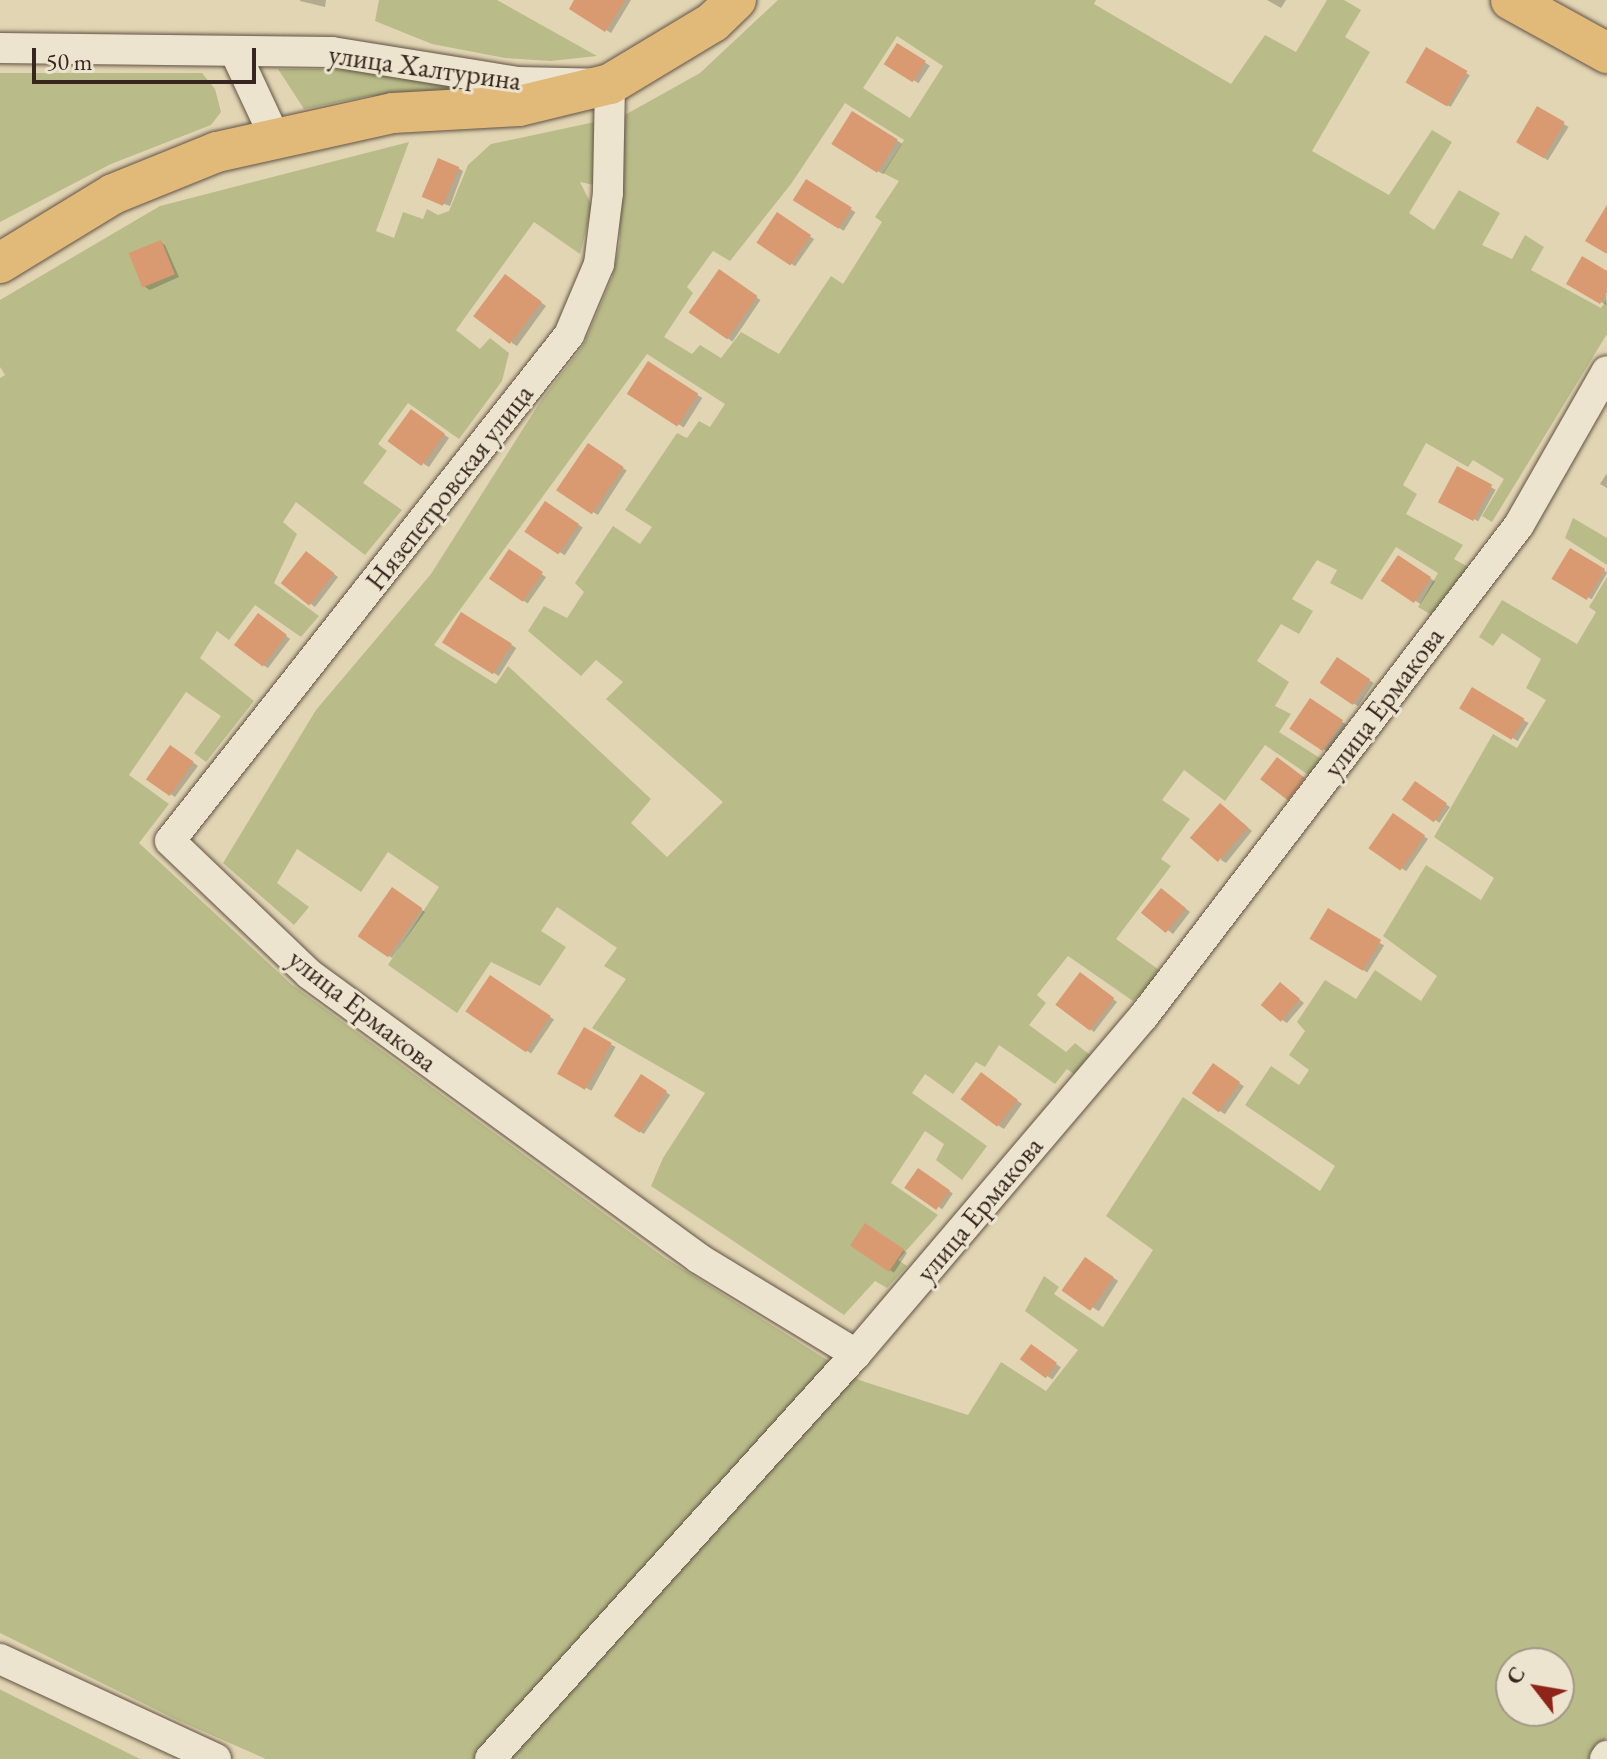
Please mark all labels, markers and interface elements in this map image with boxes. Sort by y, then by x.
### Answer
scale bar [36,32,260,82]
street label: улица Халтурина [326,37,524,97]
text: 50 m [46,46,93,77]
street label: Нязепетровская улица [358,377,540,597]
street label: улица Ермакова [1316,620,1450,784]
street label: улица Ермакова [282,942,444,1078]
street label: улица Ермакова [908,1129,1050,1289]
north arrow [1495,1647,1575,1727]
text: С [1499,1661,1532,1690]

